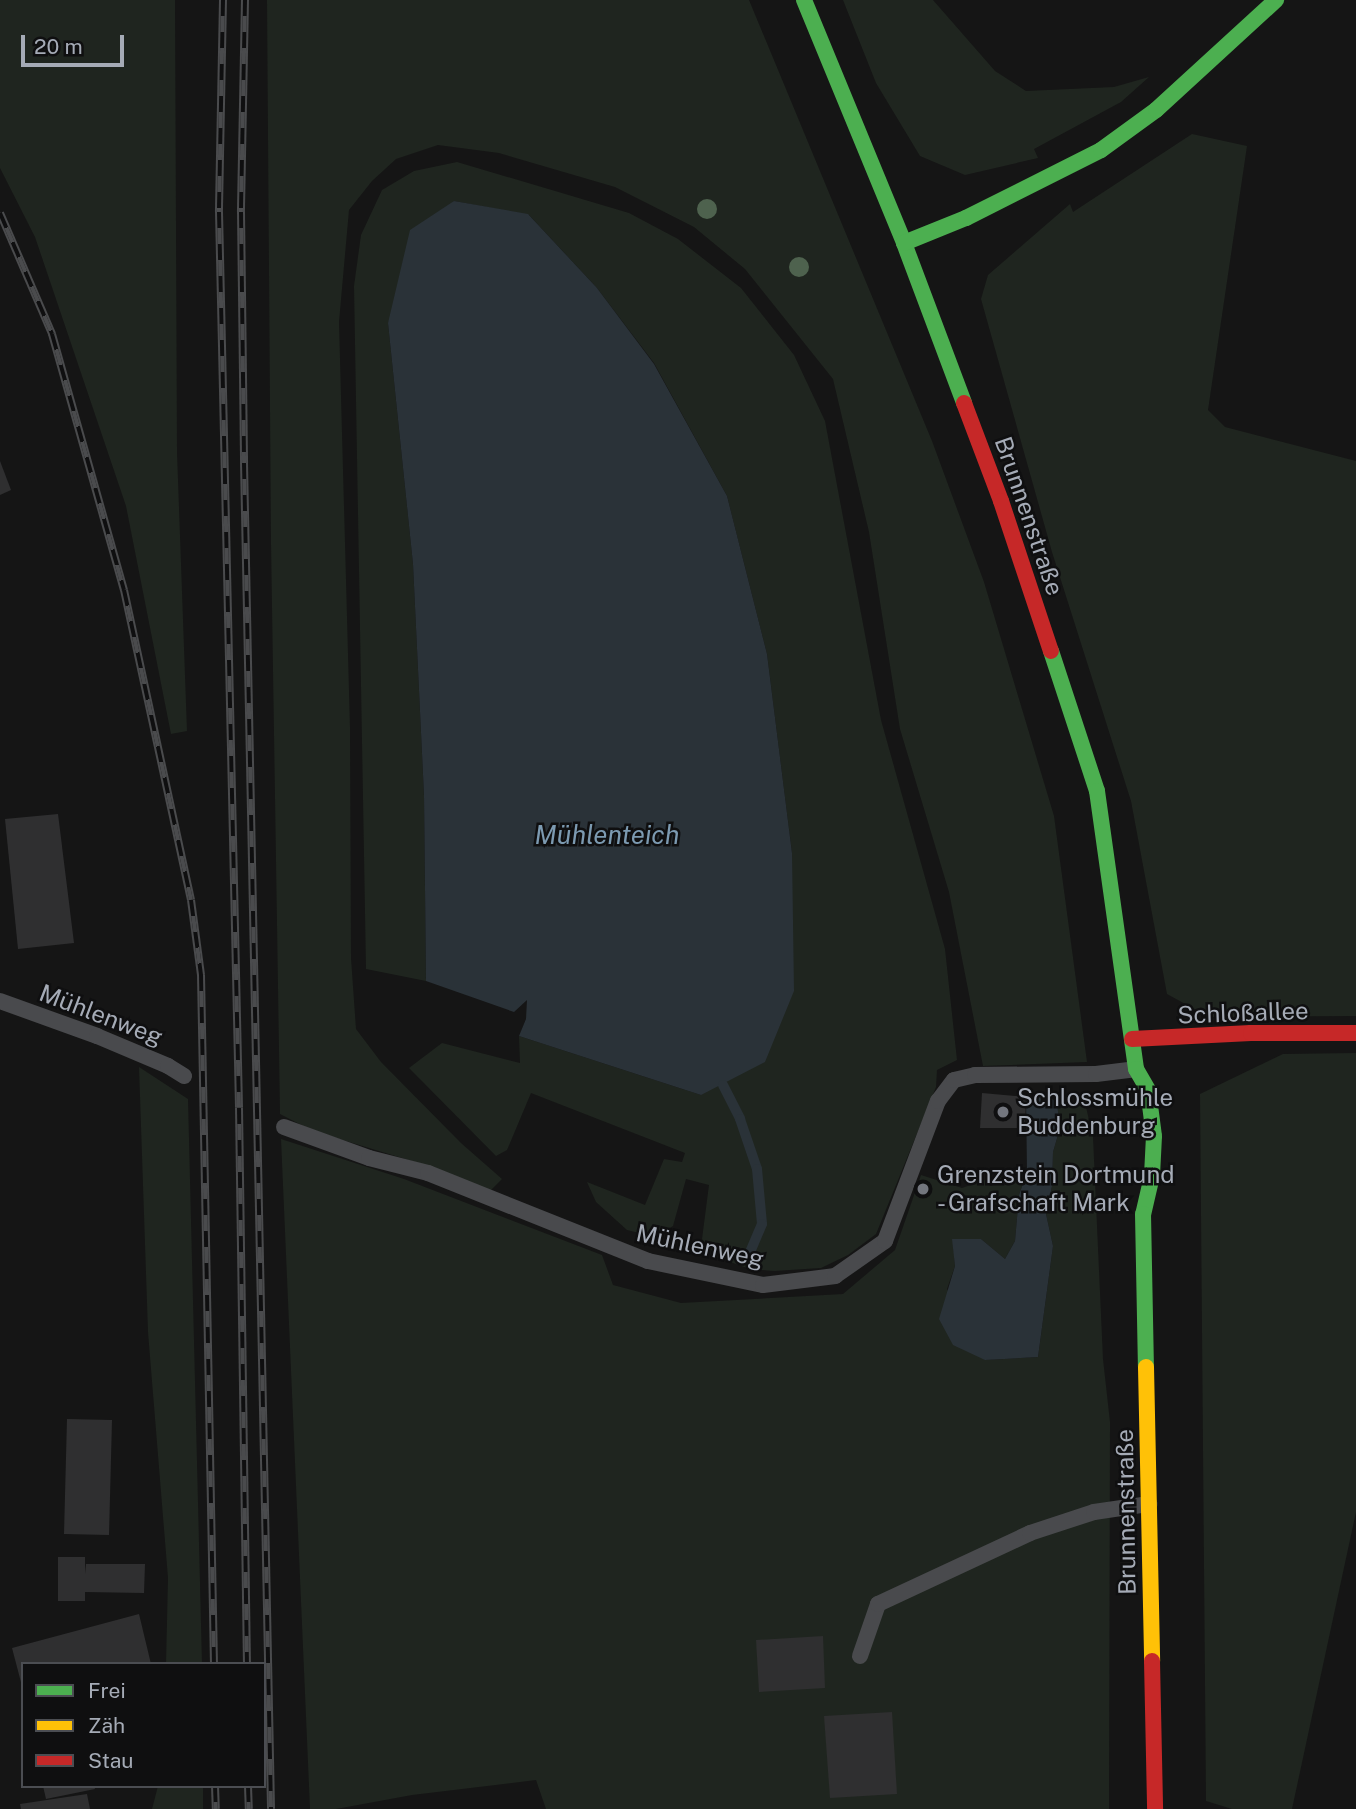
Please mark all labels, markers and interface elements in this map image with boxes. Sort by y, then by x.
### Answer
scale bar [24,21,128,65]
text: 20 m [34,34,83,59]
street label: Brunnenstraße [988,433,1070,599]
water label: Mühlenteich [535,819,679,851]
street label: Mühlenweg [35,978,167,1052]
street label: Schloßallee [1177,996,1309,1030]
place label: Schlossmühle Buddenburg [1017,1084,1173,1140]
marker: Schlossmühle Buddenburg [995,1104,1011,1120]
place label: Grenzstein Dortmund - Grafschaft Mark [937,1161,1175,1217]
marker: Grenzstein Dortmund - Grafschaft Mark [915,1181,931,1197]
street label: Mühlenweg [634,1218,766,1274]
street label: Brunnenstraße [1110,1429,1142,1595]
legend [21,1662,266,1788]
text: Frei [88,1678,126,1703]
text: Zäh [88,1713,125,1738]
text: Stau [88,1748,134,1773]

